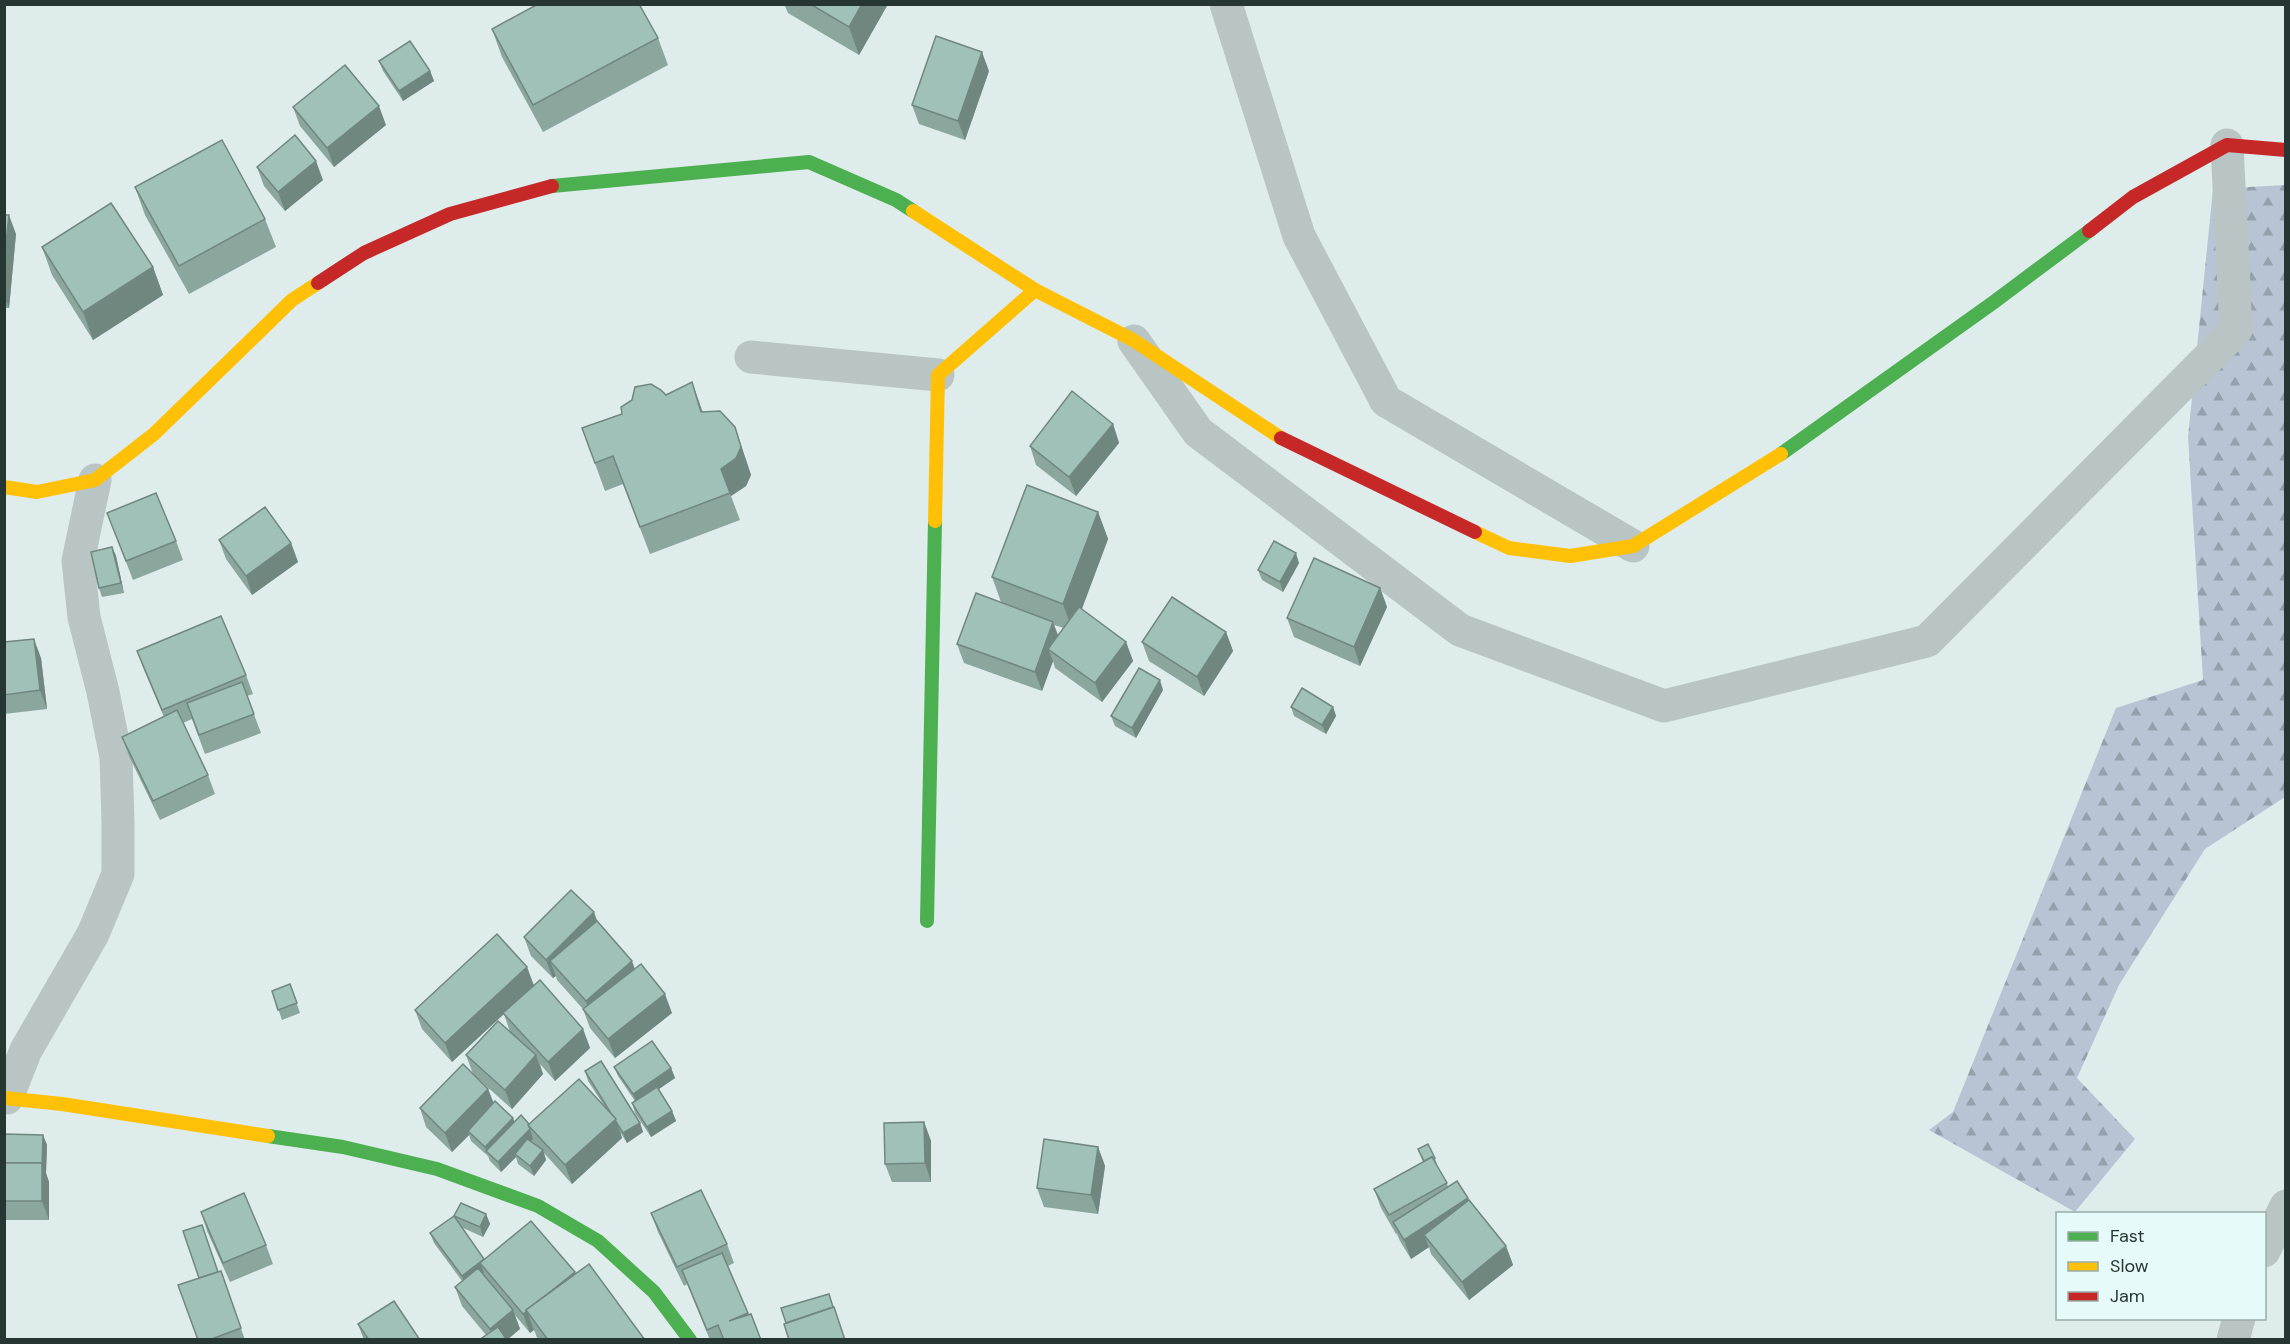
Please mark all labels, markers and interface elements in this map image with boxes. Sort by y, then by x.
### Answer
legend [2056,1212,2266,1320]
text: Fast [2110,1224,2145,1248]
text: Slow [2110,1254,2149,1278]
text: Jam [2110,1284,2145,1308]

